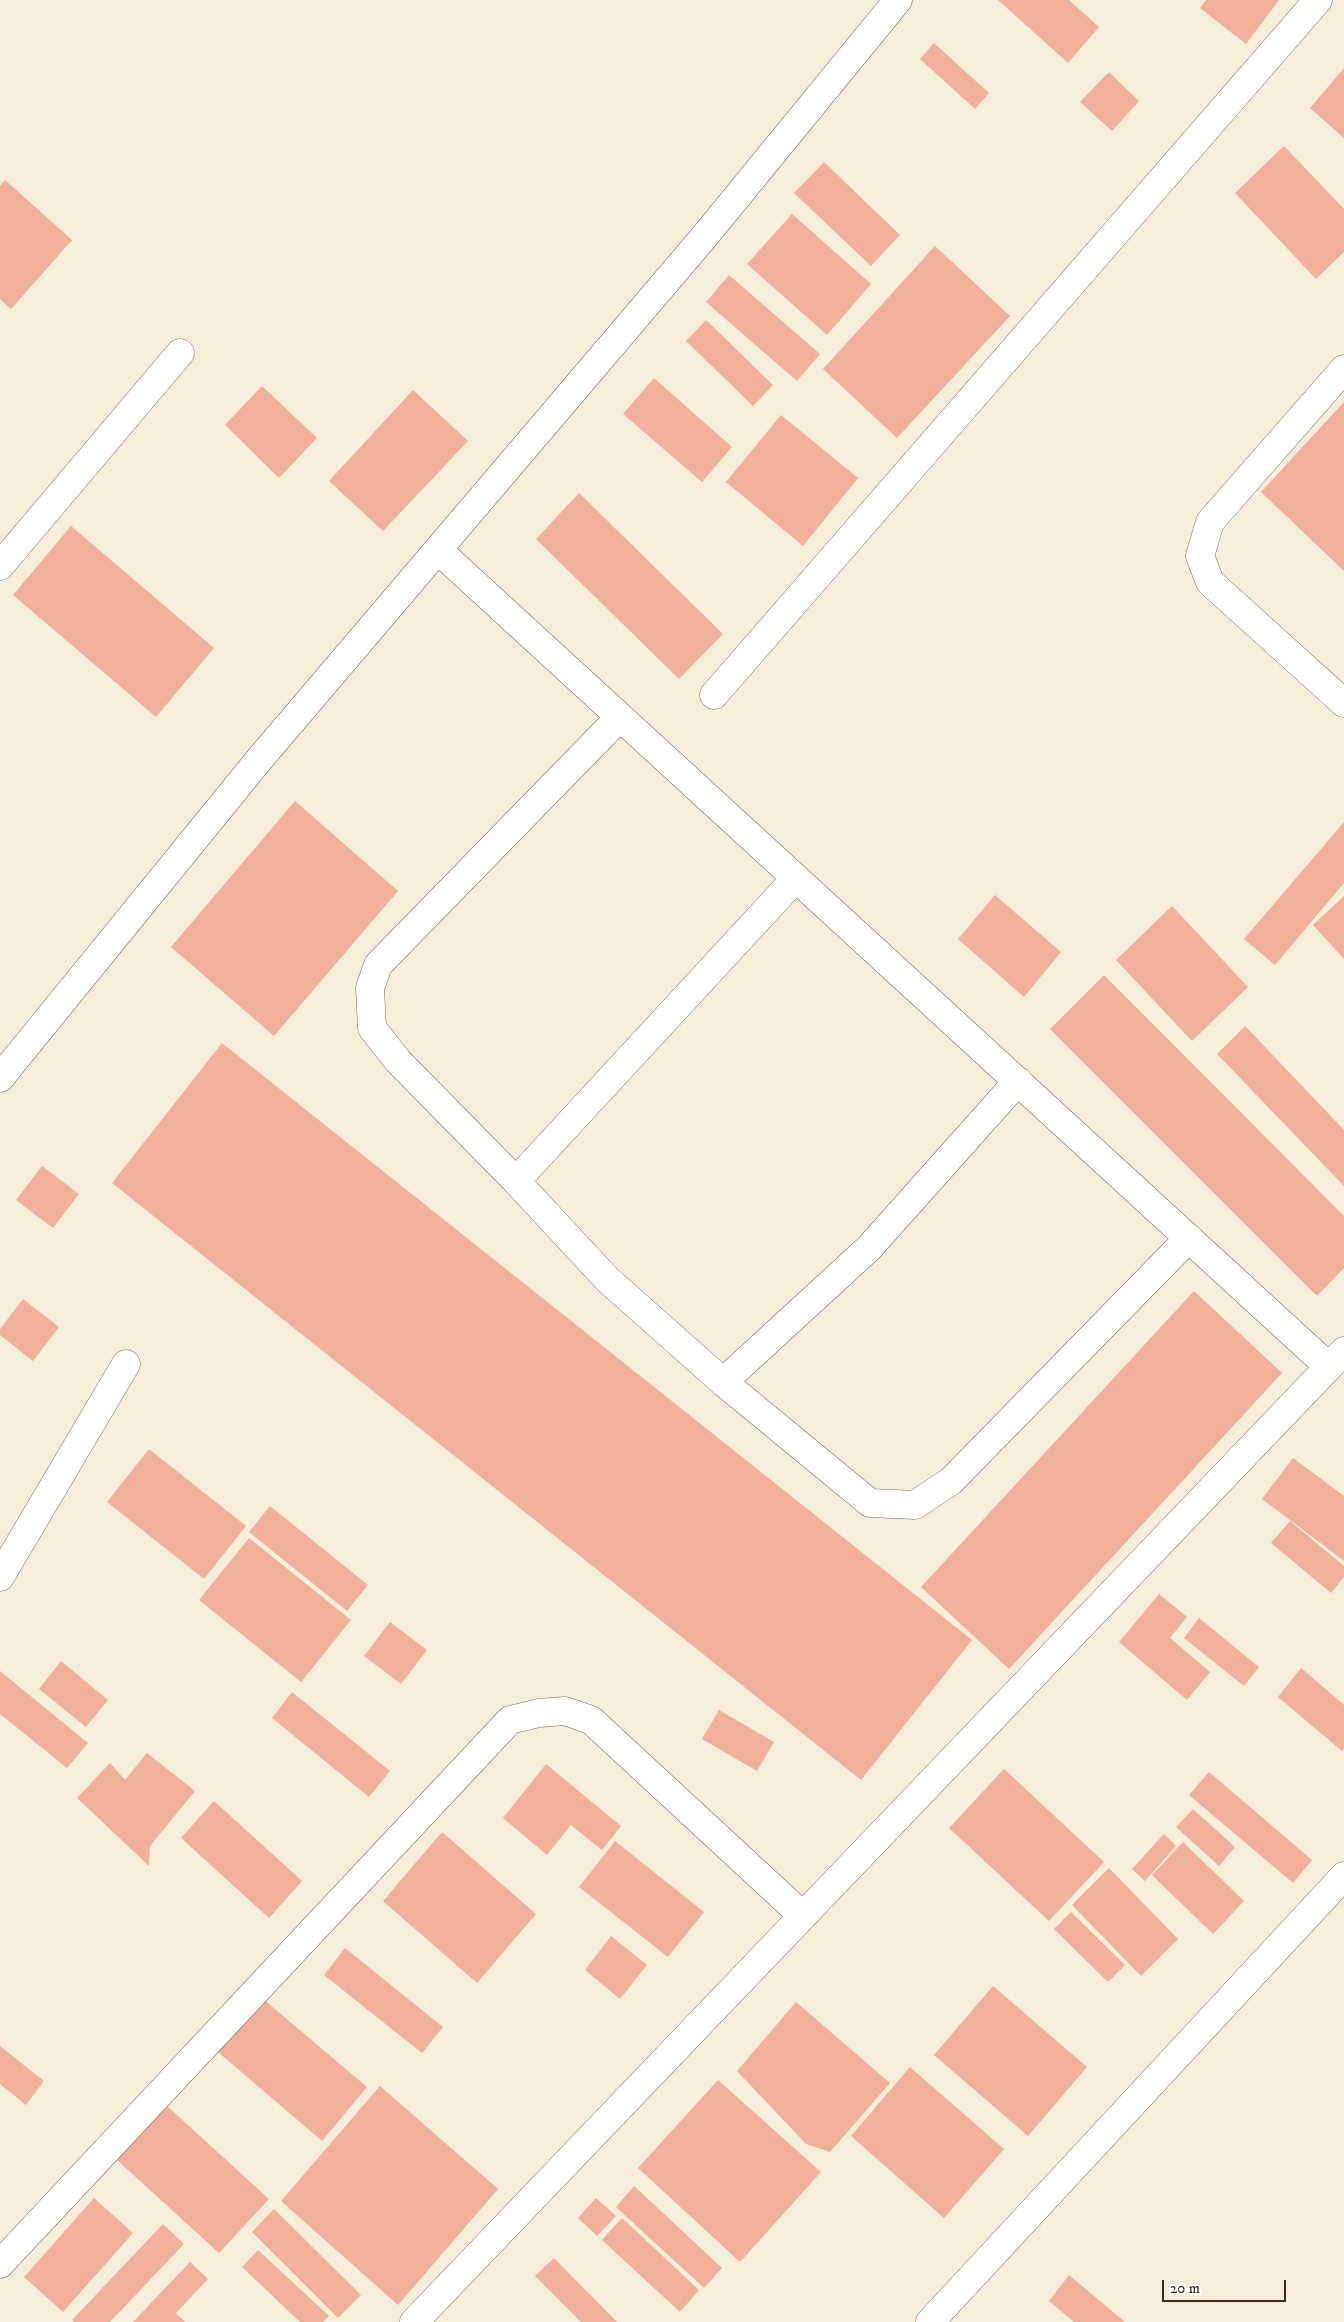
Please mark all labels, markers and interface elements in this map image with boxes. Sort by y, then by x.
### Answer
scale bar [1164,2270,1288,2302]
text: 20 m [1170,2279,1200,2298]

